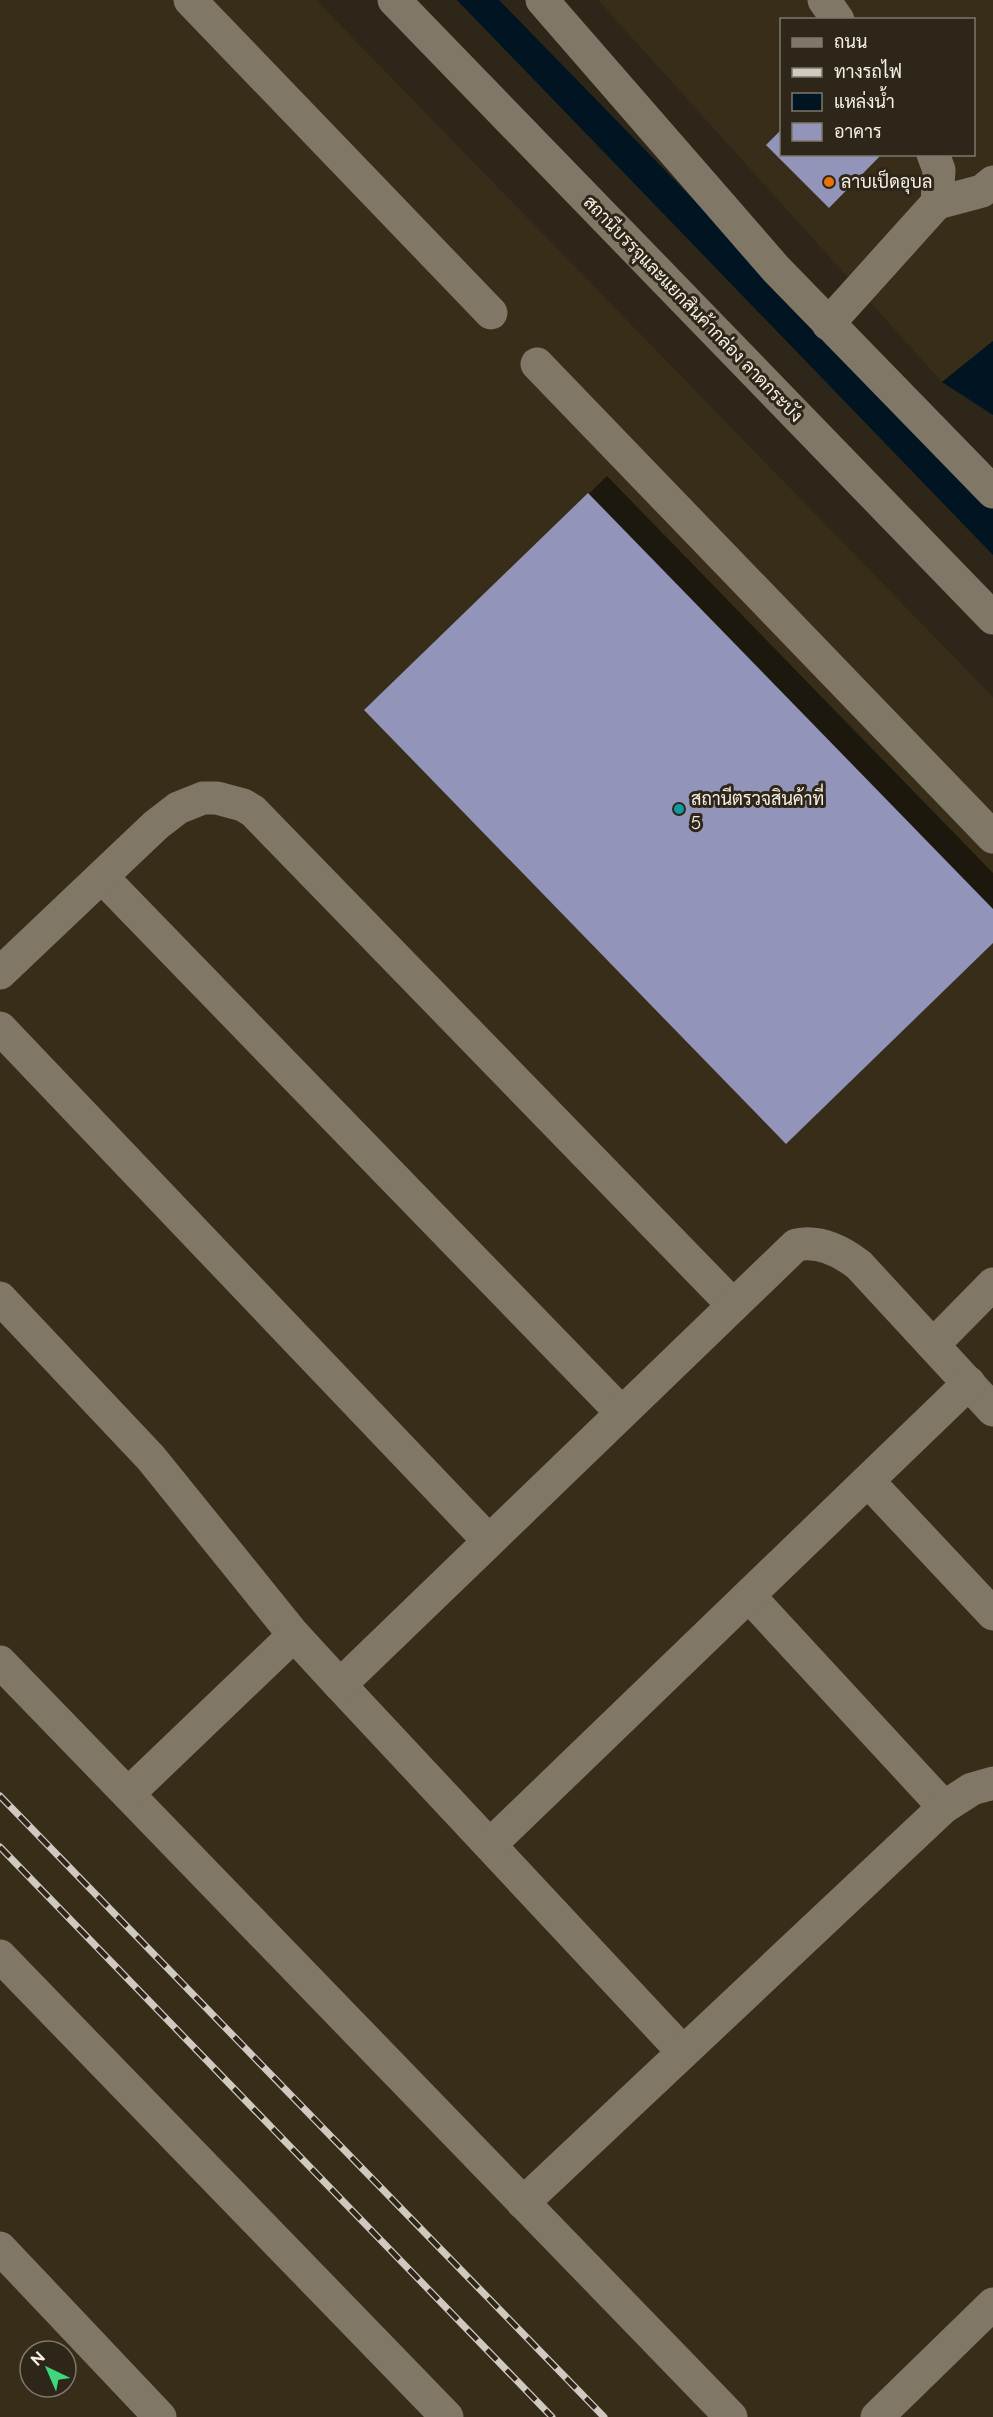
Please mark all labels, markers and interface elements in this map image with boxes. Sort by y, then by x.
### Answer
legend [780,18,975,156]
text: ถนน [834,31,867,52]
text: ทางรถไฟ [834,59,902,82]
text: แหล่งน้ำ [834,86,895,112]
text: อาคาร [834,121,882,142]
place label: ลาบเป็ดอุบล [841,169,932,194]
marker: ลาบเป็ดอุบล [822,175,836,189]
street label: สถานีบรรจุและแยกสินค้ากล่อง ลาดกระบัง [578,190,809,427]
place label: สถานีตรวจสินค้าที่ 5 [691,783,824,830]
marker: สถานีตรวจสินค้าที่ 5 [672,802,686,816]
north arrow [18,2339,78,2399]
text: N [27,2347,49,2370]

